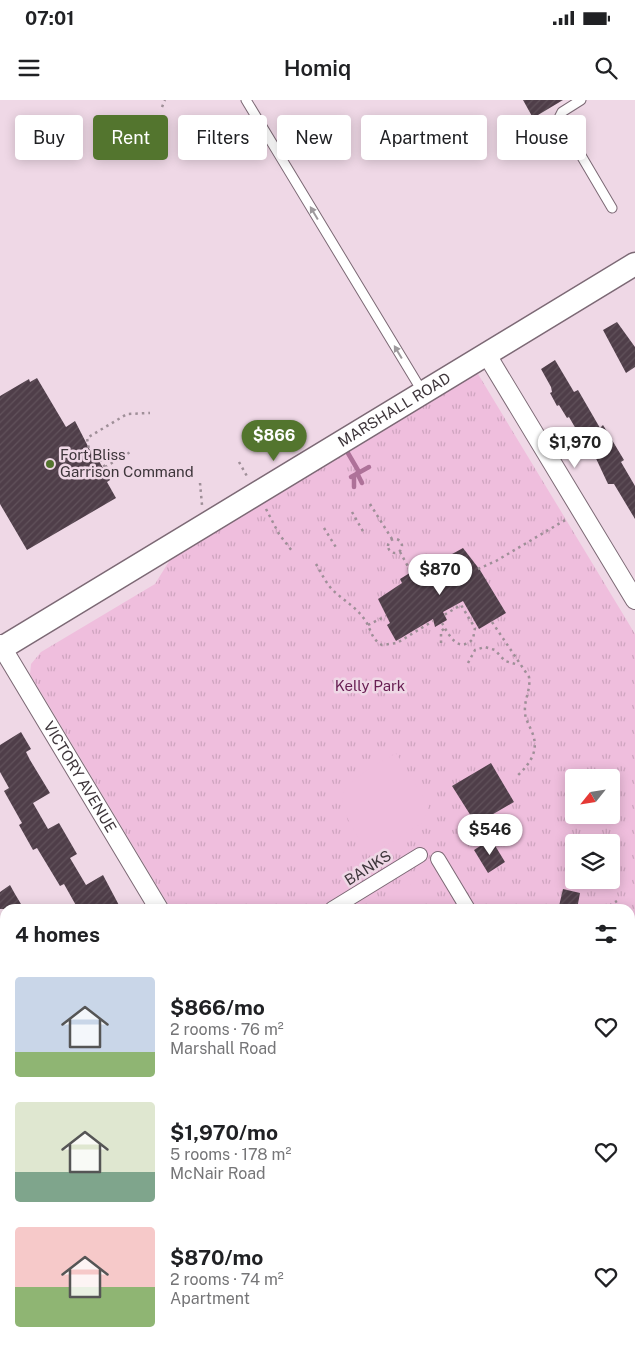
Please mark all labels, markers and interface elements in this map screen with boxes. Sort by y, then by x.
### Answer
text: 07:01 [25,7,74,29]
icon: menu [15,54,43,82]
icon: search [592,54,620,82]
text: Homiq [284,55,351,81]
chip: Buy [15,115,83,160]
chip: Rent [93,115,168,160]
chip: Filters [178,115,267,160]
chip: New [277,115,351,160]
chip: Apartment [361,115,487,160]
chip: House [497,115,586,160]
one-way arrow [310,206,319,219]
one-way arrow [394,346,403,359]
street label: MARSHALL ROAD [335,369,454,450]
pin: $866 [244,420,304,462]
text: $866 [253,426,295,445]
pin: $1,970 [534,426,616,469]
text: $1,970 [549,433,601,452]
place label: Fort Bliss Garrison Command [60,446,194,480]
marker: Fort Bliss Garrison Command [44,458,56,470]
pin: $870 [410,554,470,596]
text: $870 [419,560,461,579]
park label: Kelly Park [335,677,405,694]
street label: VICTORY AVENUE [40,718,120,835]
north arrow [565,769,620,824]
map controls [565,769,620,889]
pin: $546 [460,814,520,856]
text: $546 [469,820,511,839]
button: layers [565,834,620,889]
street label: BANKS [341,847,394,889]
icon: filters [592,920,620,948]
text: 4 homes [15,922,100,947]
text: $866/mo [170,995,265,1020]
icon: home [55,997,115,1057]
icon: heart [592,1013,620,1041]
text: 2 rooms · 76 m² [170,1020,284,1039]
text: Marshall Road [170,1039,277,1058]
text: $1,970/mo [170,1120,278,1145]
icon: home [55,1122,115,1182]
icon: heart [592,1138,620,1166]
text: 5 rooms · 178 m² [170,1145,291,1164]
text: McNair Road [170,1164,266,1183]
text: $870/mo [170,1245,263,1270]
icon: home [55,1247,115,1307]
icon: heart [592,1263,620,1291]
text: 2 rooms · 74 m² [170,1270,284,1289]
text: Apartment [170,1289,250,1308]

